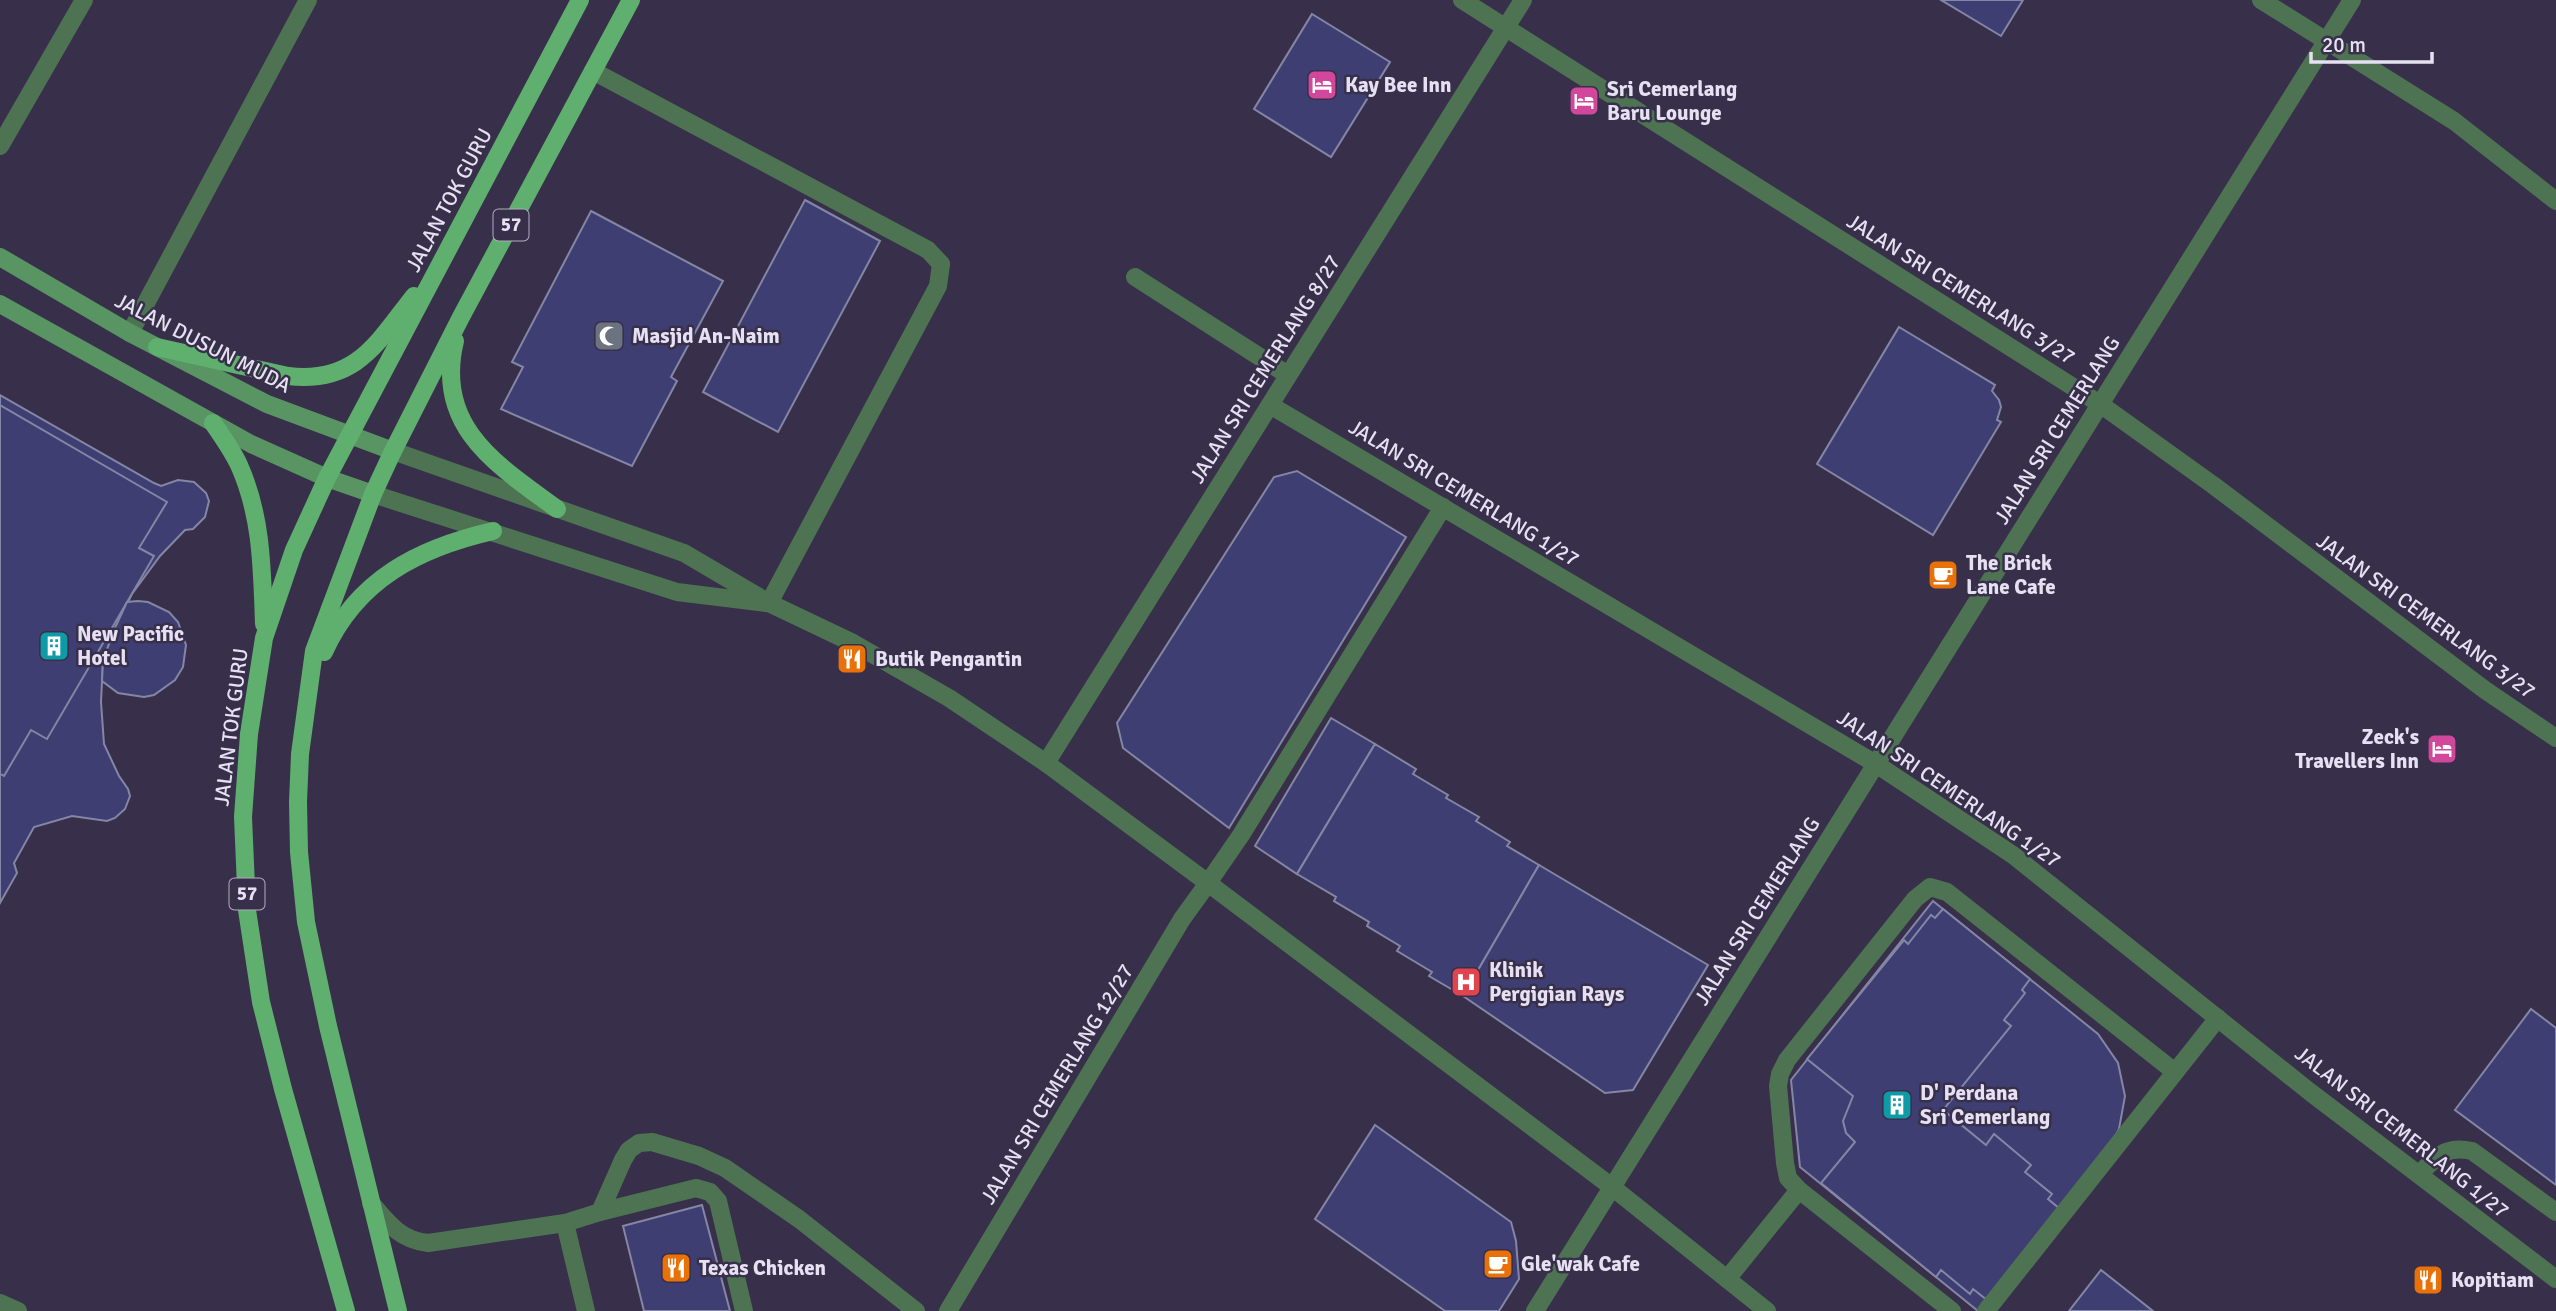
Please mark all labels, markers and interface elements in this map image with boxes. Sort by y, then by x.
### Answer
scale bar [2311,21,2432,65]
text: 20 m [2322,32,2366,58]
hotel icon: Kay Bee Inn [1305,68,1339,102]
place label: Kay Bee Inn [1345,72,1452,98]
place label: Sri Cemerlang Baru Lounge [1607,76,1737,126]
hotel icon: Sri Cemerlang Baru Lounge [1567,84,1601,118]
street label: JALAN TOK GURU [400,124,498,276]
street label: JALAN SRI CEMERLANG 3/27 [1842,208,2080,370]
road number: 57 [494,210,528,241]
street label: JALAN SRI CEMERLANG 8/27 [1184,250,1346,488]
street label: JALAN DUSUN MUDA [111,287,295,399]
mosque icon: Masjid An-Naim [592,319,626,353]
place label: Masjid An-Naim [632,323,780,349]
street label: JALAN SRI CEMERLANG [1989,331,2125,529]
street label: JALAN SRI CEMERLANG 1/27 [1344,414,1584,572]
street label: JALAN SRI CEMERLANG 3/27 [2311,528,2541,704]
place label: The Brick Lane Cafe [1966,550,2056,600]
cafe icon: The Brick Lane Cafe [1926,558,1960,592]
place label: New Pacific Hotel [77,621,184,671]
building icon: New Pacific Hotel [37,629,71,663]
restaurant icon: Butik Pengantin [835,642,869,676]
place label: Butik Pengantin [875,646,1022,672]
street label: JALAN TOK GURU [208,647,254,807]
street label: JALAN SRI CEMERLANG 1/27 [1832,704,2066,874]
place label: Zeck's Travellers Inn [2295,724,2419,774]
hotel icon: Zeck's Travellers Inn [2425,732,2459,766]
street label: JALAN SRI CEMERLANG [1689,812,1825,1010]
road number: 57 [230,878,264,909]
place label: Klinik Pergigian Rays [1489,957,1624,1007]
street label: JALAN SRI CEMERLANG 12/27 [975,959,1139,1209]
hospital icon: Klinik Pergigian Rays [1449,965,1483,999]
street label: JALAN SRI CEMERLANG 1/27 [2290,1040,2514,1224]
place label: D' Perdana Sri Cemerlang [1920,1080,2050,1130]
building icon: D' Perdana Sri Cemerlang [1880,1088,1914,1122]
cafe icon: Gle'wak Cafe [1481,1247,1515,1281]
restaurant icon: Texas Chicken [659,1251,693,1285]
place label: Gle'wak Cafe [1521,1251,1640,1277]
place label: Texas Chicken [699,1255,826,1281]
restaurant icon: Kopitiam [2411,1263,2445,1297]
place label: Kopitiam [2451,1267,2534,1293]

